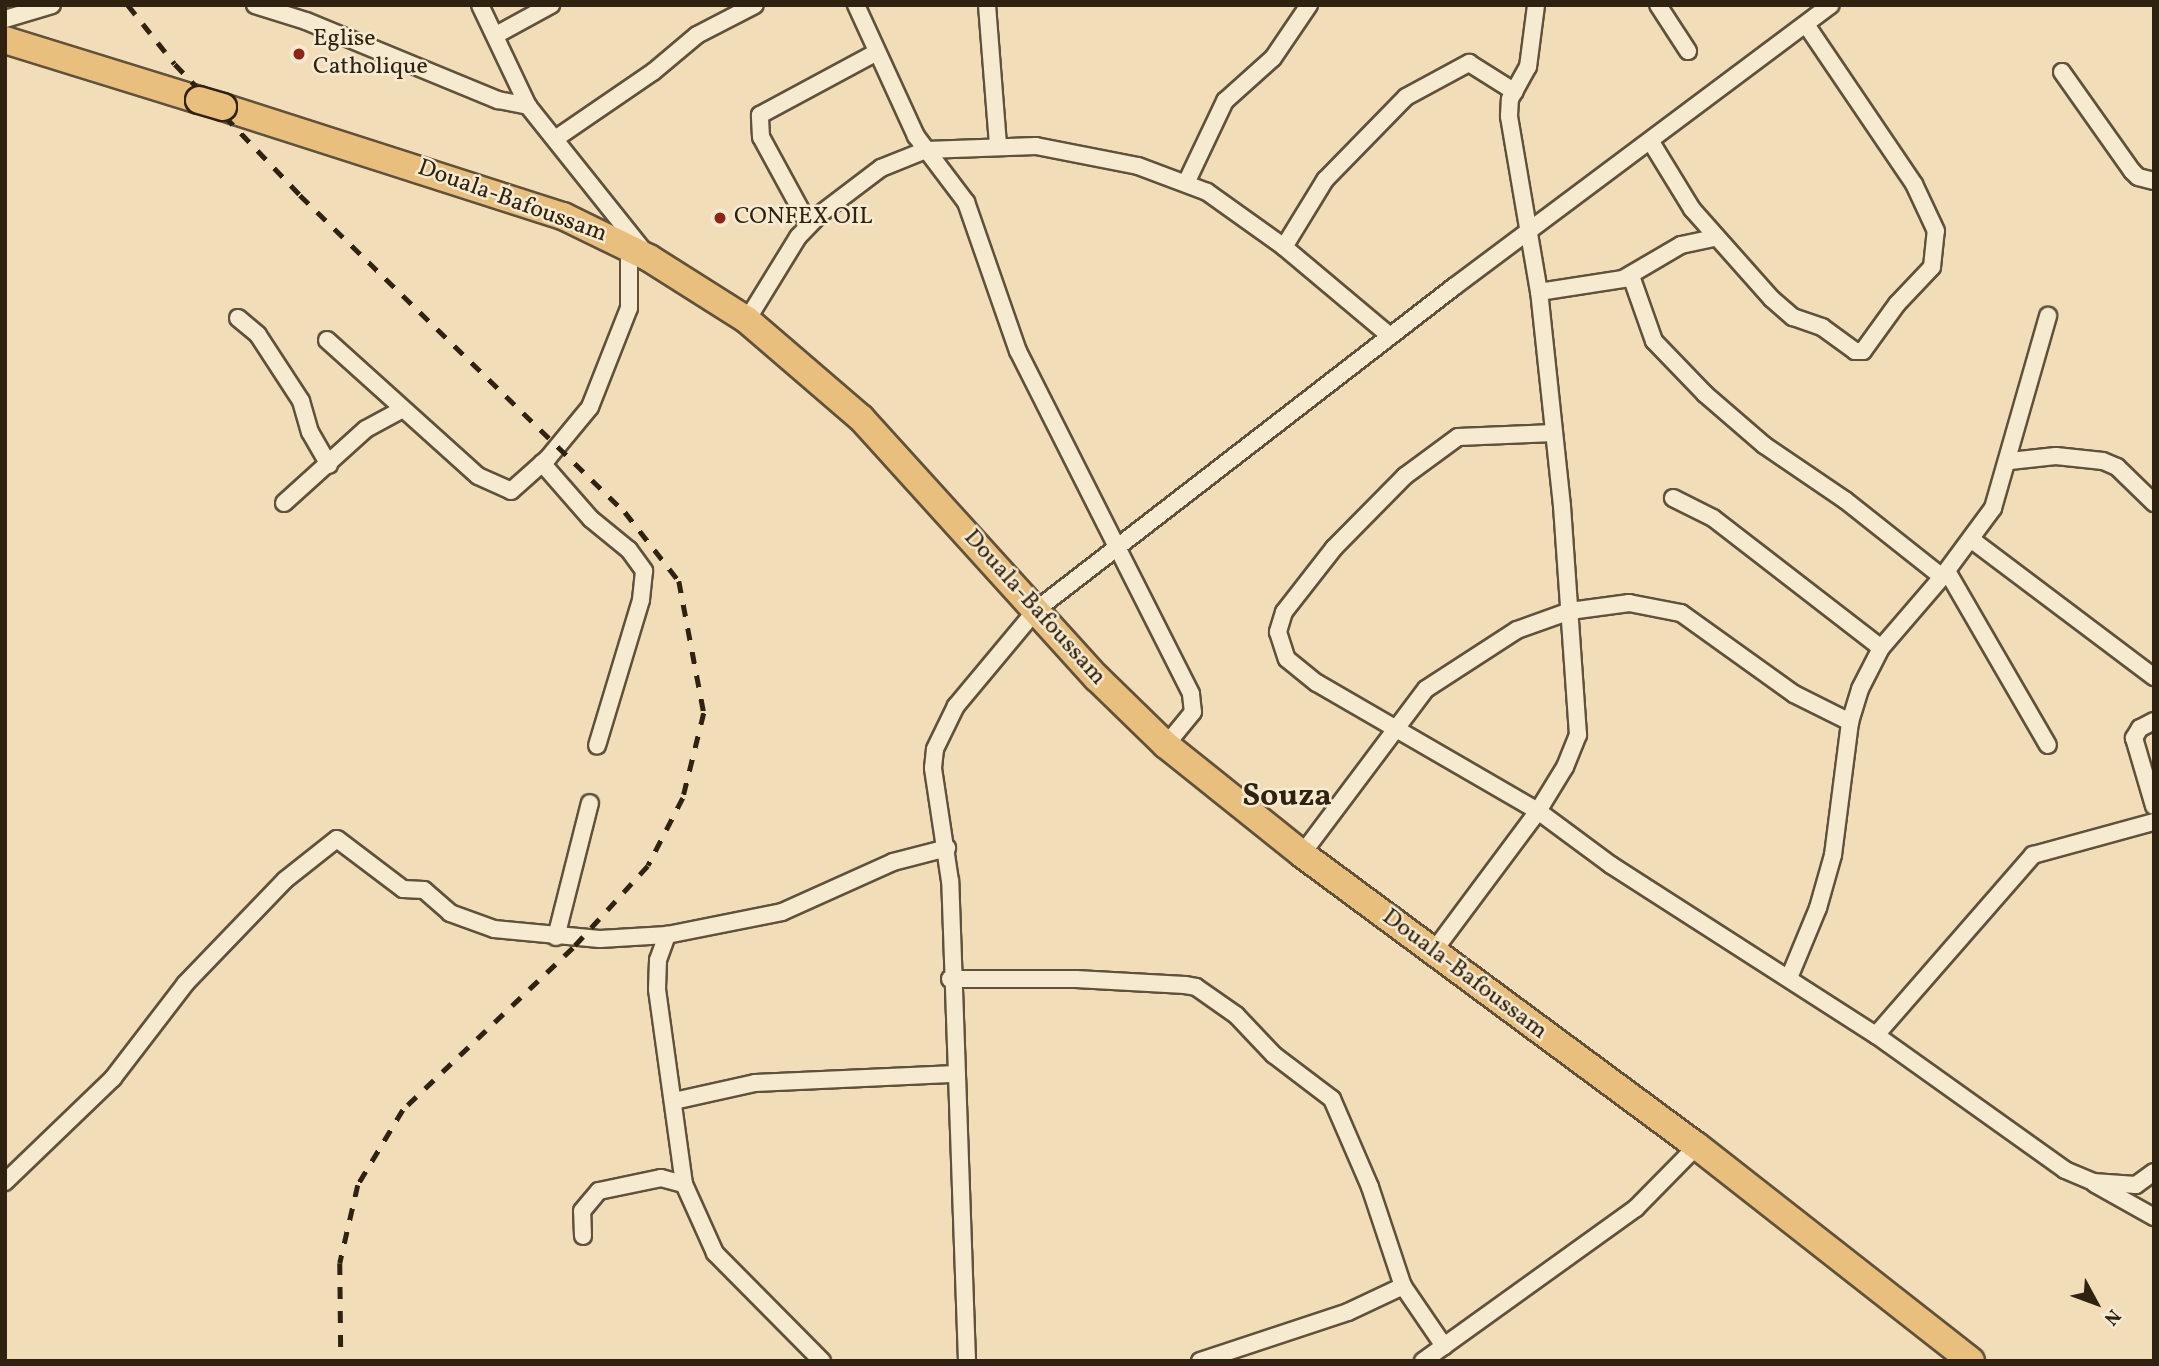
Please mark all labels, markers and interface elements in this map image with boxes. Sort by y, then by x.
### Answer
place label: Eglise Catholique [313,26,428,82]
marker: Eglise Catholique [291,46,307,62]
street label: Douala-Bafoussam [413,154,611,250]
place label: CONFEX OIL [734,204,873,232]
marker: CONFEX OIL [712,210,728,226]
street label: Douala-Bafoussam [957,524,1111,692]
district label: Souza [1242,778,1332,816]
street label: Douala-Bafoussam [1376,904,1552,1046]
north arrow [2061,1268,2131,1338]
text: N [2098,1303,2126,1331]

